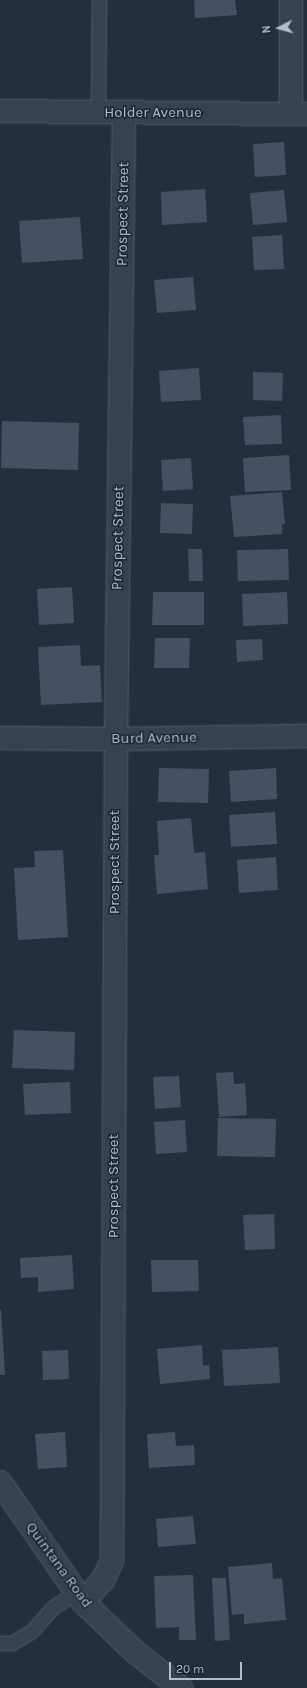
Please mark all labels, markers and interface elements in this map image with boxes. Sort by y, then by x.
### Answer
north arrow [259,8,299,48]
text: N [260,25,273,34]
street label: Holder Avenue [104,104,202,122]
street label: Prospect Street [113,162,133,266]
street label: Prospect Street [108,486,128,590]
street label: Burd Avenue [111,728,197,748]
street label: Prospect Street [106,810,124,914]
street label: Prospect Street [105,1134,123,1238]
street label: Quintana Road [22,1519,96,1611]
scale bar [171,1654,244,1680]
text: 20 m [176,1662,204,1676]

